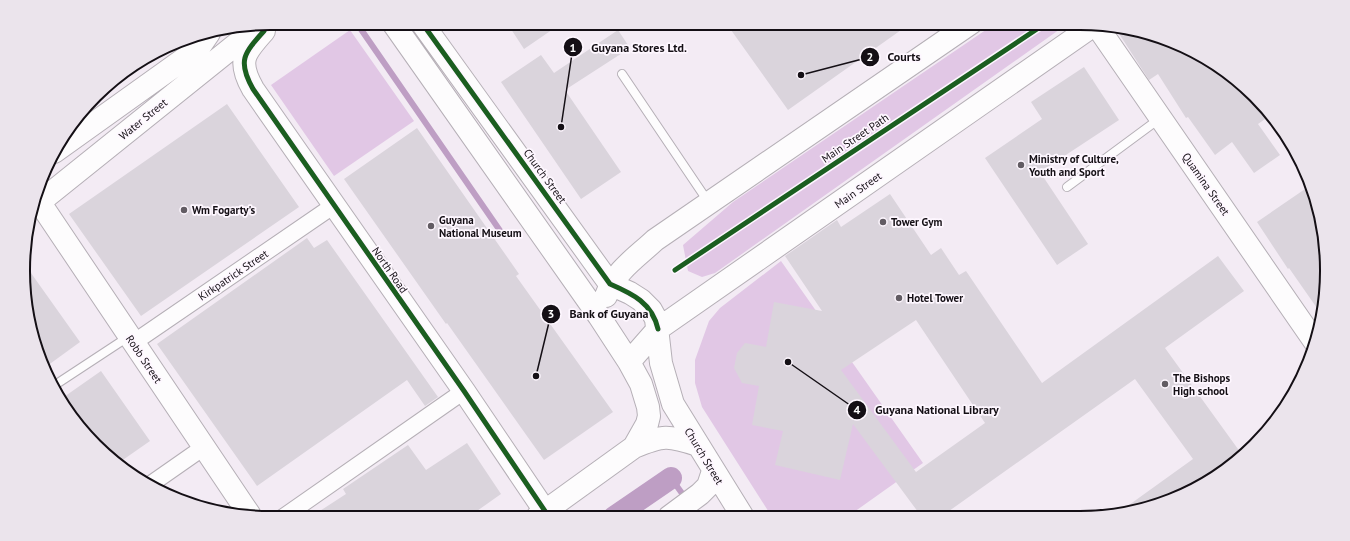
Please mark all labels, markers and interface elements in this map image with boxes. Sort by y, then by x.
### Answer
callout: Guyana Stores Ltd. [563,35,695,59]
text: 1 [570,40,576,55]
text: Guyana Stores Ltd. [591,40,687,55]
callout: Courts [860,45,929,69]
text: 2 [867,49,873,64]
text: Courts [887,49,921,64]
street label: Water Street [116,95,170,143]
street label: Main Street Path [819,110,891,166]
street label: Church Street [521,146,570,206]
street label: Quamina Street [1179,150,1233,218]
place label: Ministry of Culture, Youth and Sport [1028,152,1119,179]
marker: Ministry of Culture, Youth and Sport [1016,160,1026,170]
street label: Main Street [832,169,884,211]
place label: Wm Fogarty's [192,203,255,217]
marker: Wm Fogarty's [179,205,189,215]
place label: Guyana National Museum [439,213,522,240]
place label: Tower Gym [891,215,943,229]
marker: Tower Gym [878,217,888,227]
marker: Guyana National Museum [426,221,436,231]
street label: North Road [369,244,411,296]
street label: Kirkpatrick Street [195,246,271,304]
place label: Hotel Tower [907,291,963,305]
marker: Hotel Tower [894,293,904,303]
callout: Bank of Guyana [541,302,657,326]
text: 3 [548,306,554,321]
text: Bank of Guyana [569,306,649,321]
street label: Robb Street [123,332,165,386]
place label: The Bishops High school [1173,371,1231,398]
marker: The Bishops High school [1160,379,1170,389]
callout: Guyana National Library [847,398,1007,422]
text: 4 [854,402,861,417]
text: Guyana National Library [875,402,999,417]
street label: Church Street [682,425,727,487]

